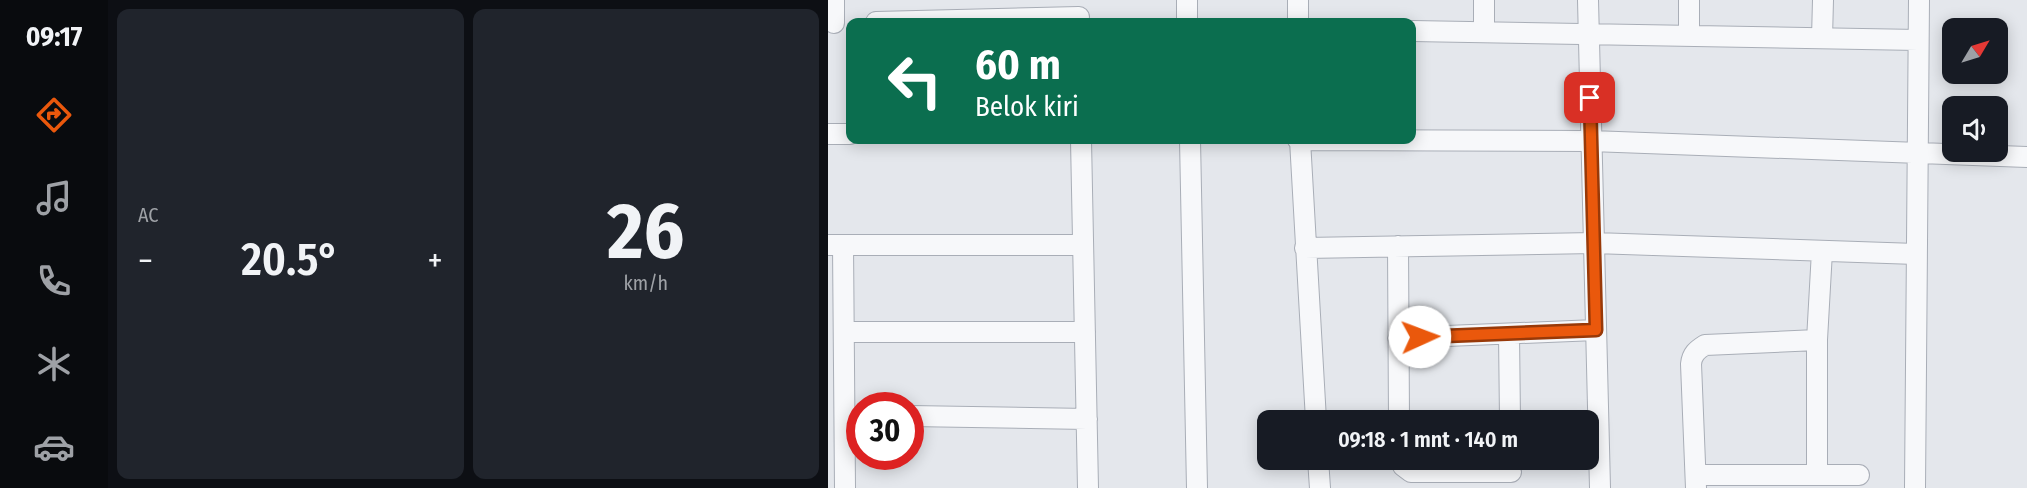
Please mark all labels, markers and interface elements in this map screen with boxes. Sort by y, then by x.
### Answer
north arrow [1942,18,2008,84]
map controls [1942,18,2008,162]
text: 09:17 [26,21,82,53]
text: 60 m [975,40,1061,90]
icon: left [876,42,954,120]
pin [1564,72,1615,123]
icon: arrive [1573,81,1606,114]
text: Belok kiri [975,91,1079,123]
icon: directions [33,94,75,136]
button: sound [1942,96,2008,162]
icon: music [33,177,75,219]
text: 26 [607,185,684,279]
text: AC [138,203,158,227]
text: 20.5° [241,233,339,287]
text: − [138,241,153,281]
text: + [427,241,442,281]
icon: phone [33,260,75,302]
text: km/h [623,271,668,295]
position arrow [1388,305,1452,369]
icon: climate [33,343,75,385]
speed limit sign: 30 [846,392,924,470]
icon: car [33,426,75,468]
text: 09:18 · 1 mnt · 140 m [1338,426,1518,453]

